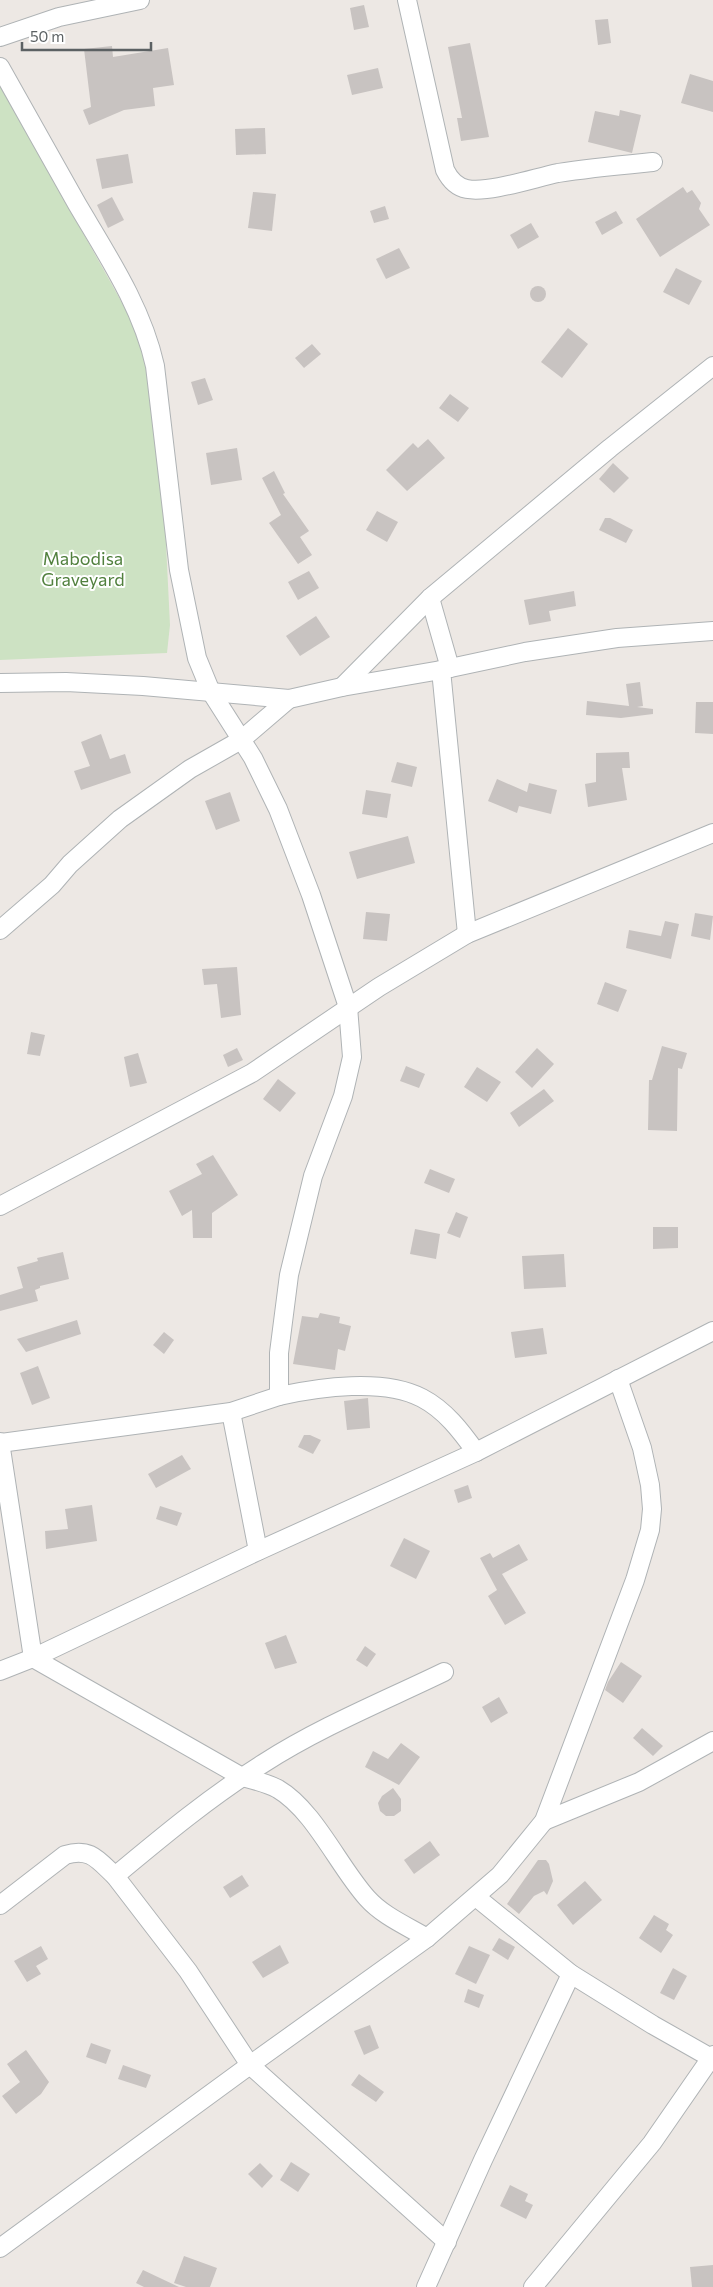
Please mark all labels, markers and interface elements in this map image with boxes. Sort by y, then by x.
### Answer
scale bar [22,20,151,52]
text: 50 m [30,27,64,45]
park label: Mabodisa Graveyard [41,547,125,590]

